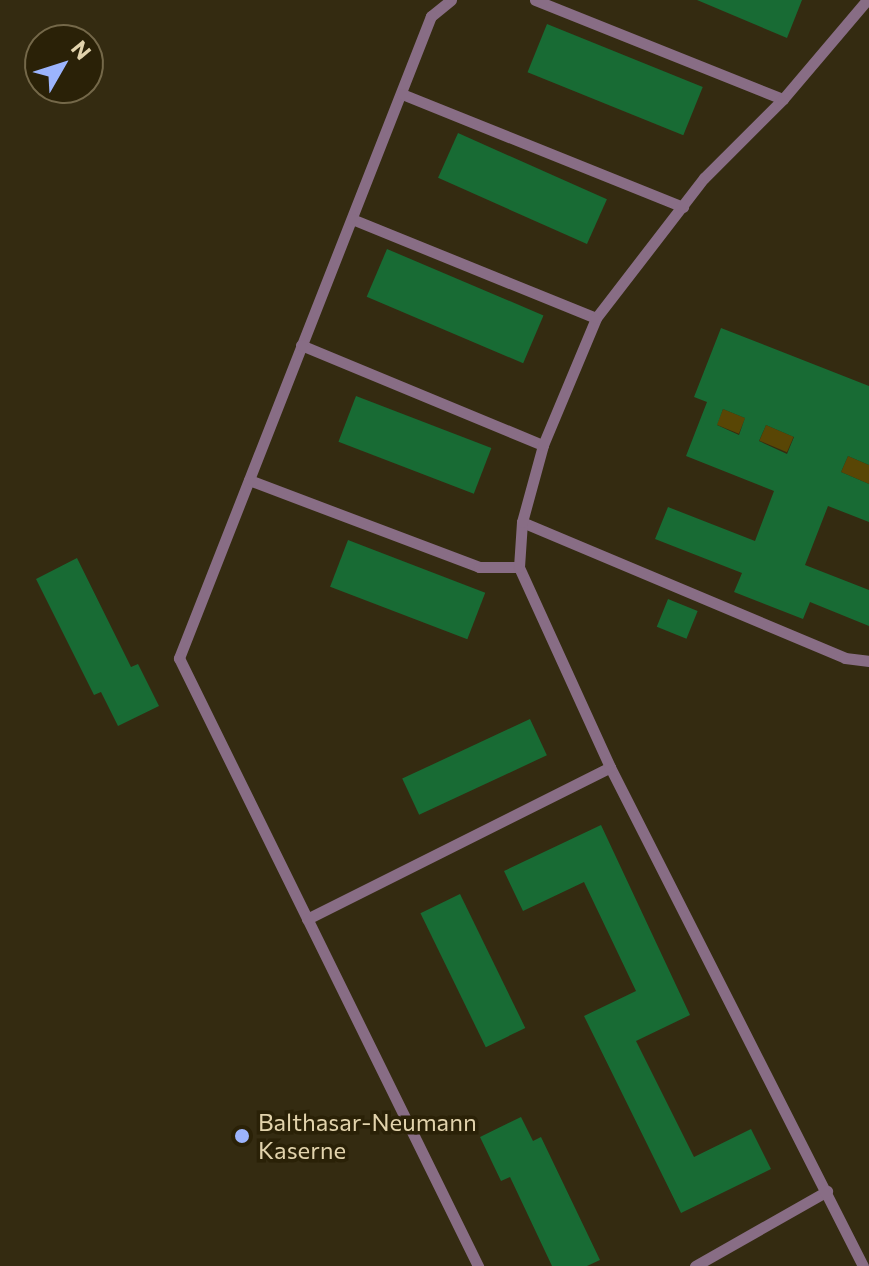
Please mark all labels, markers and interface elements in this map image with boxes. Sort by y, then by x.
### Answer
north arrow [24,24,104,104]
text: N [66,35,97,65]
place label: Balthasar-Neumann Kaserne [258,1108,477,1164]
marker: Balthasar-Neumann Kaserne [233,1127,251,1145]

